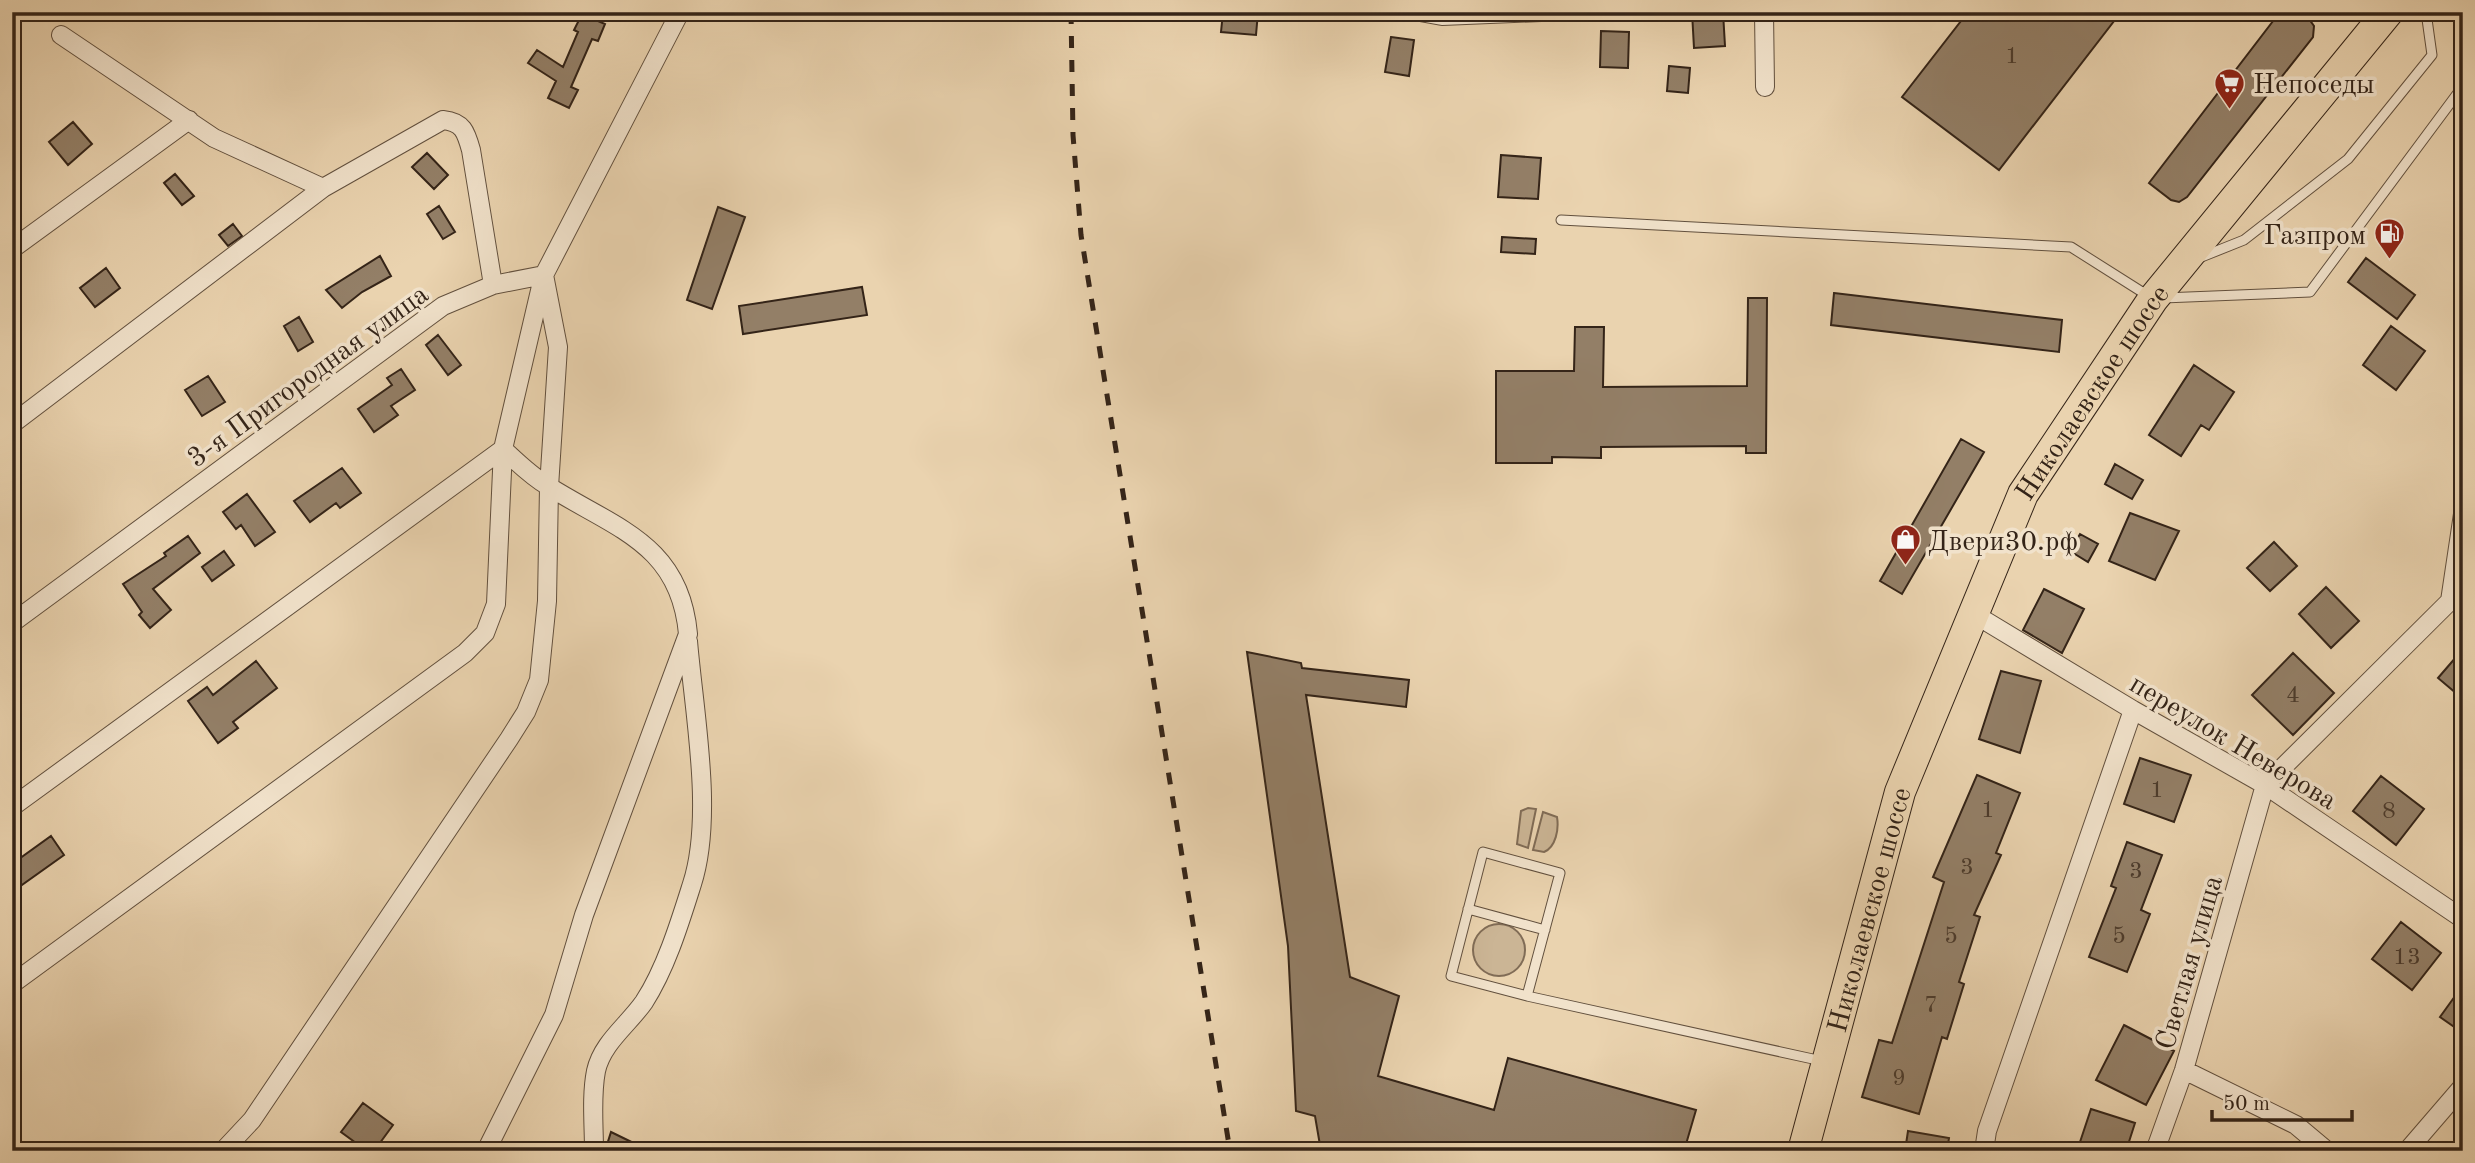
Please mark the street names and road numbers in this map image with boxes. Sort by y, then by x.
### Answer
street label: 3-я Пригородная улица [183,281,434,474]
street label: Николаевское шоссе [2012,281,2176,507]
street label: переулок Неверова [2124,671,2341,816]
street label: Николаевское шоссе [1825,785,1918,1036]
street label: Светлая улица [2153,872,2229,1053]

